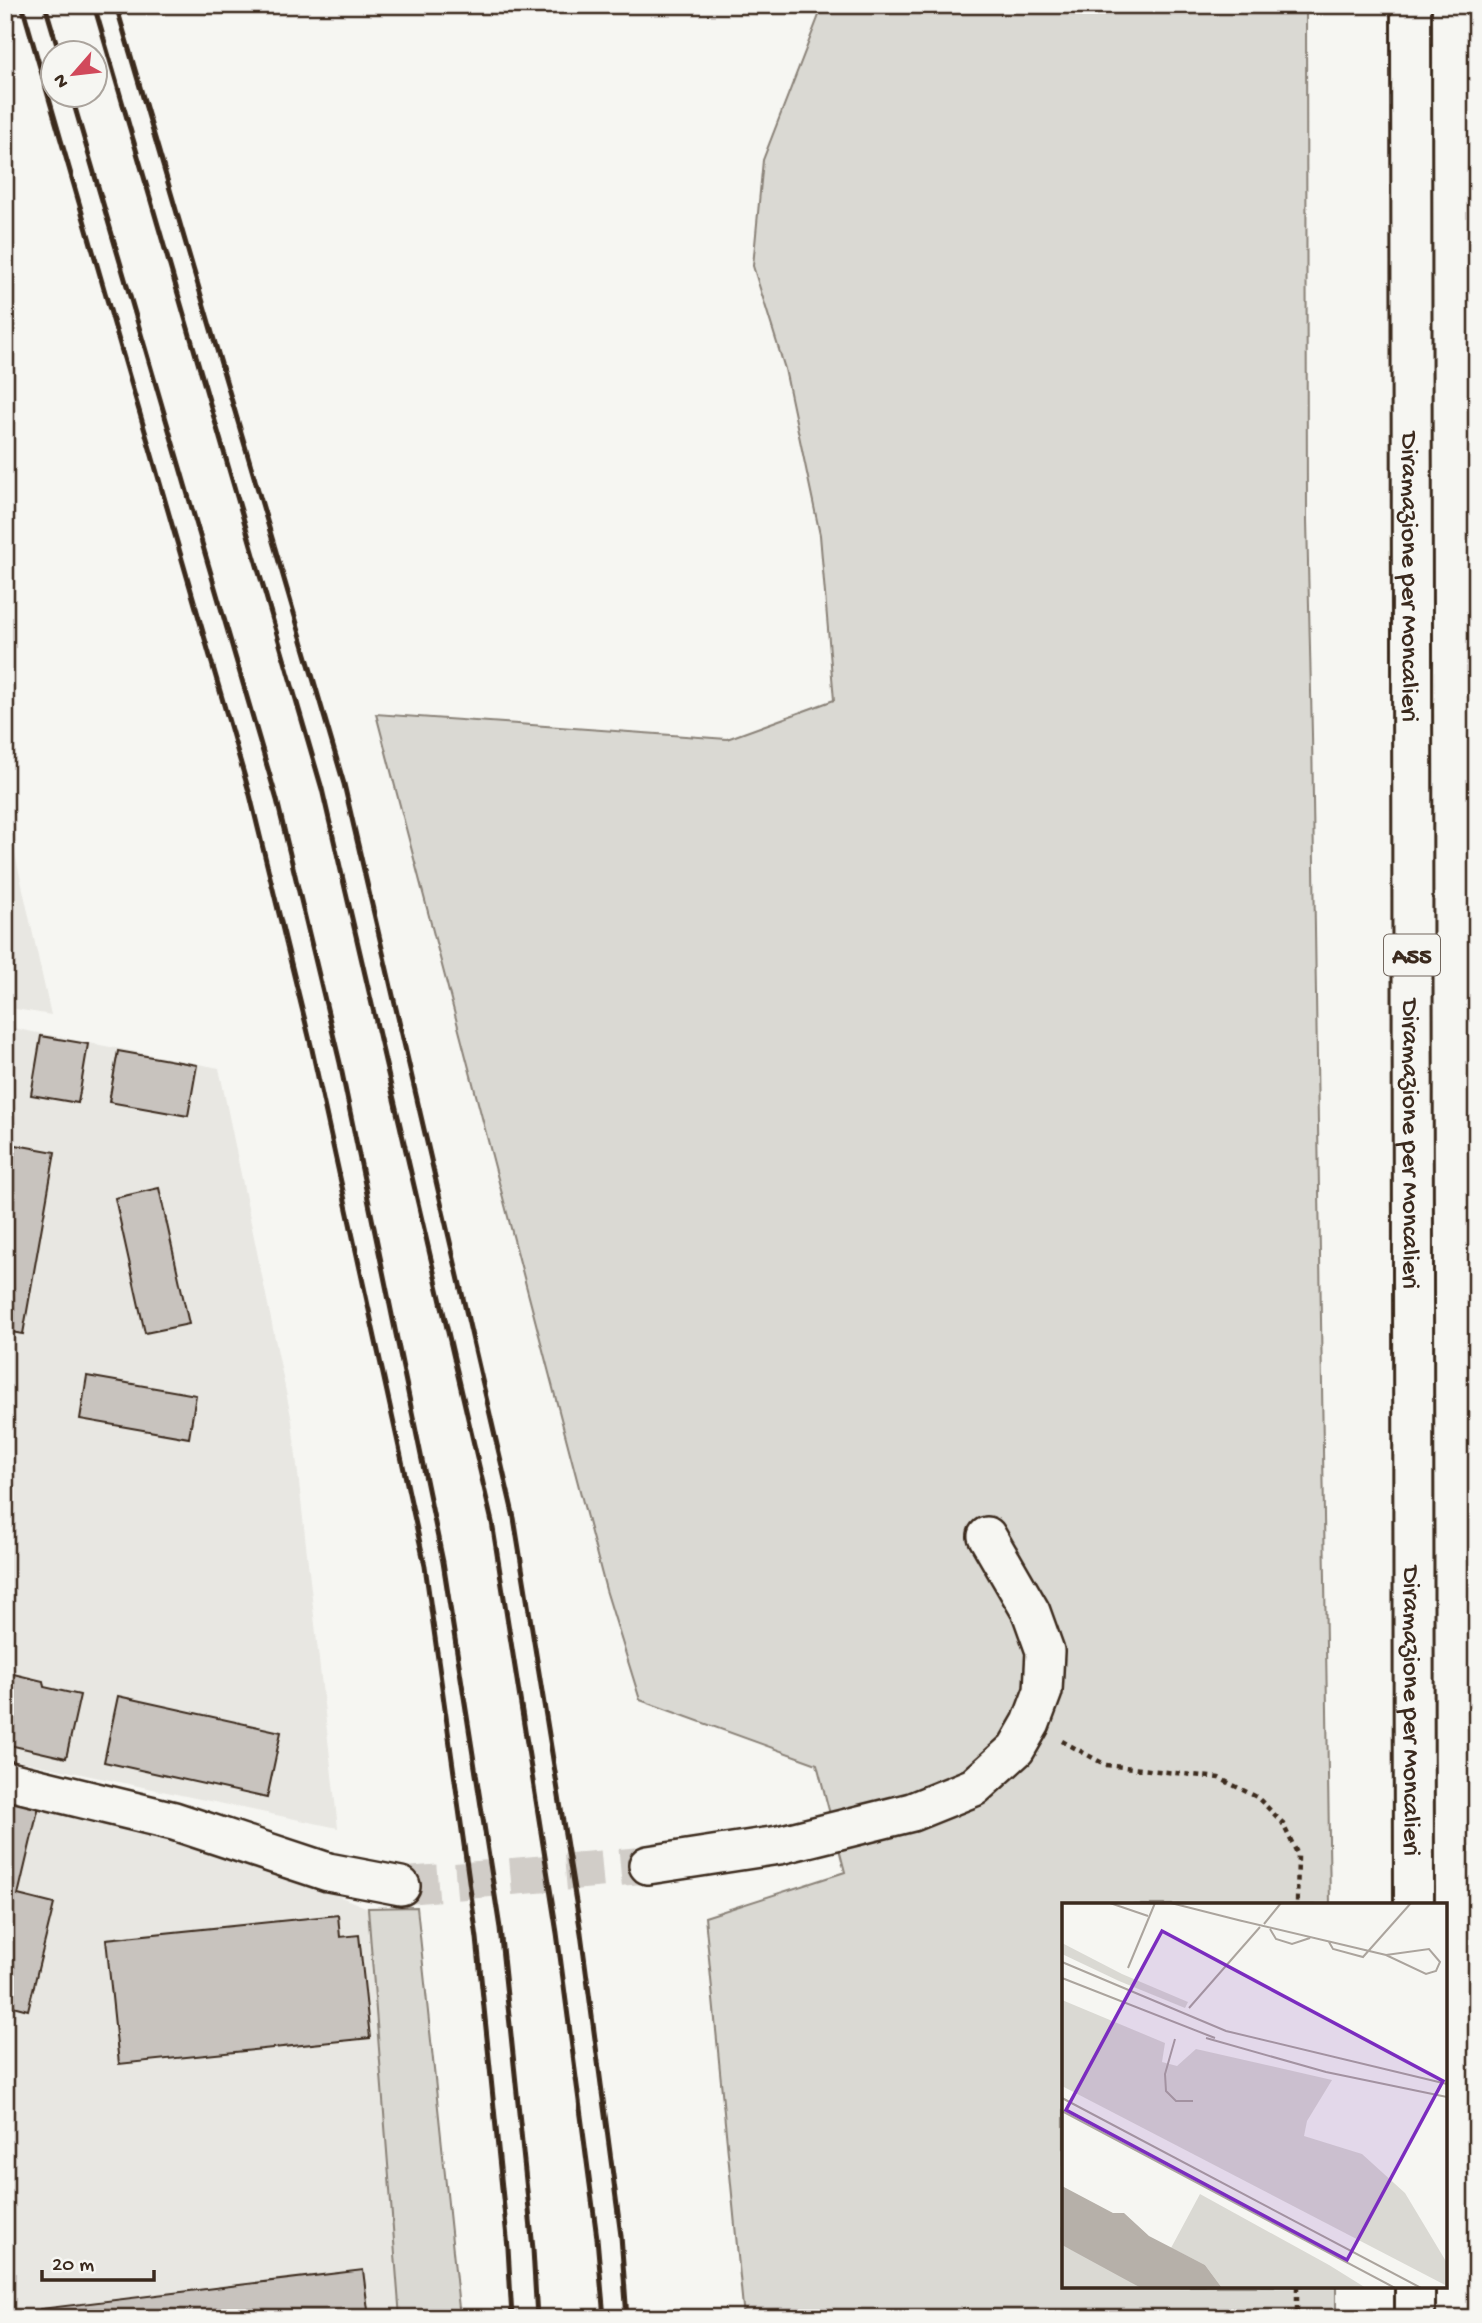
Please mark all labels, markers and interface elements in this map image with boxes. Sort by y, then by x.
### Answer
north arrow [38,38,108,108]
text: N [49,69,75,91]
street label: Diramazione per Moncalieri [1392,430,1423,722]
road number: A55 [1384,934,1440,975]
street label: Diramazione per Moncalieri [1393,997,1424,1289]
street label: Diramazione per Moncalieri [1393,1564,1425,1856]
inset map [1062,1903,1447,2288]
scale bar [42,2239,154,2283]
text: 20 m [52,2254,94,2279]

